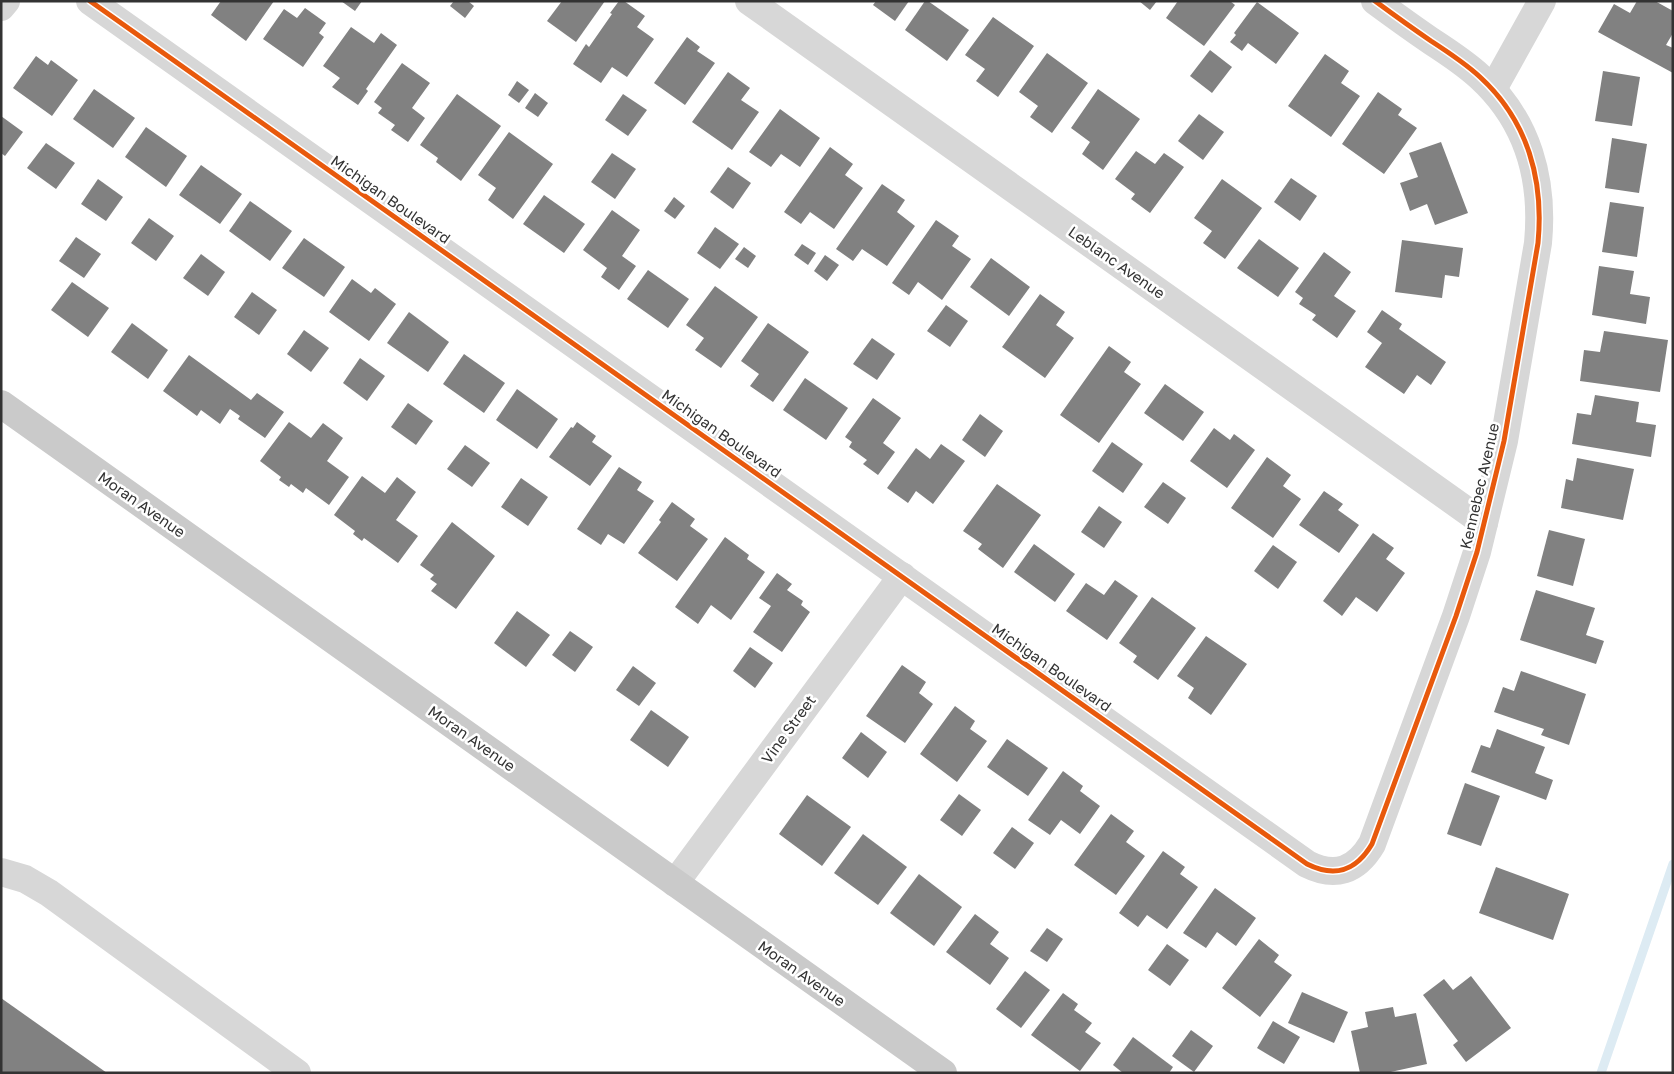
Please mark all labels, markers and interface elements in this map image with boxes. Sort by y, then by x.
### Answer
street label: Michigan Boulevard [328,151,454,247]
street label: Leblanc Avenue [1065,222,1169,302]
street label: Michigan Boulevard [659,385,785,481]
street label: Kennebec Avenue [1456,421,1502,551]
street label: Moran Avenue [95,467,189,541]
street label: Michigan Boulevard [989,619,1115,715]
street label: Vine Street [757,691,819,767]
street label: Moran Avenue [425,701,519,775]
street label: Moran Avenue [755,936,849,1010]

